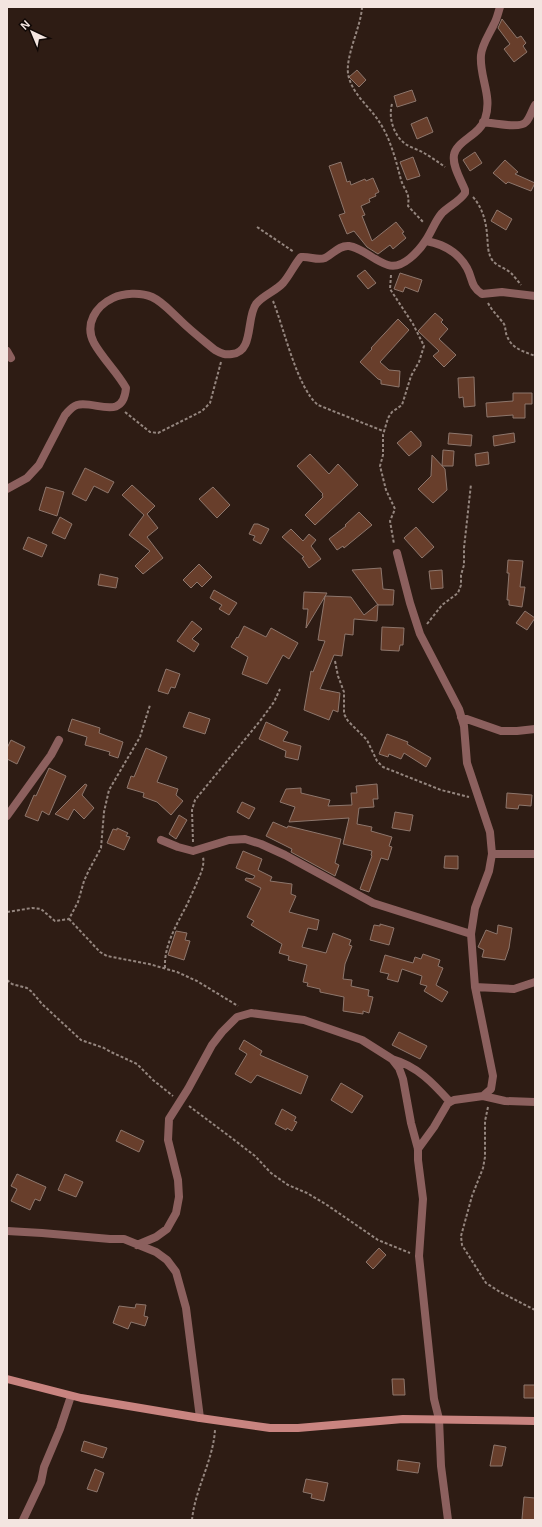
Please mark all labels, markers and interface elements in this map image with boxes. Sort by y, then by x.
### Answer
north arrow [12,12,52,52]
text: N [18,18,32,32]

